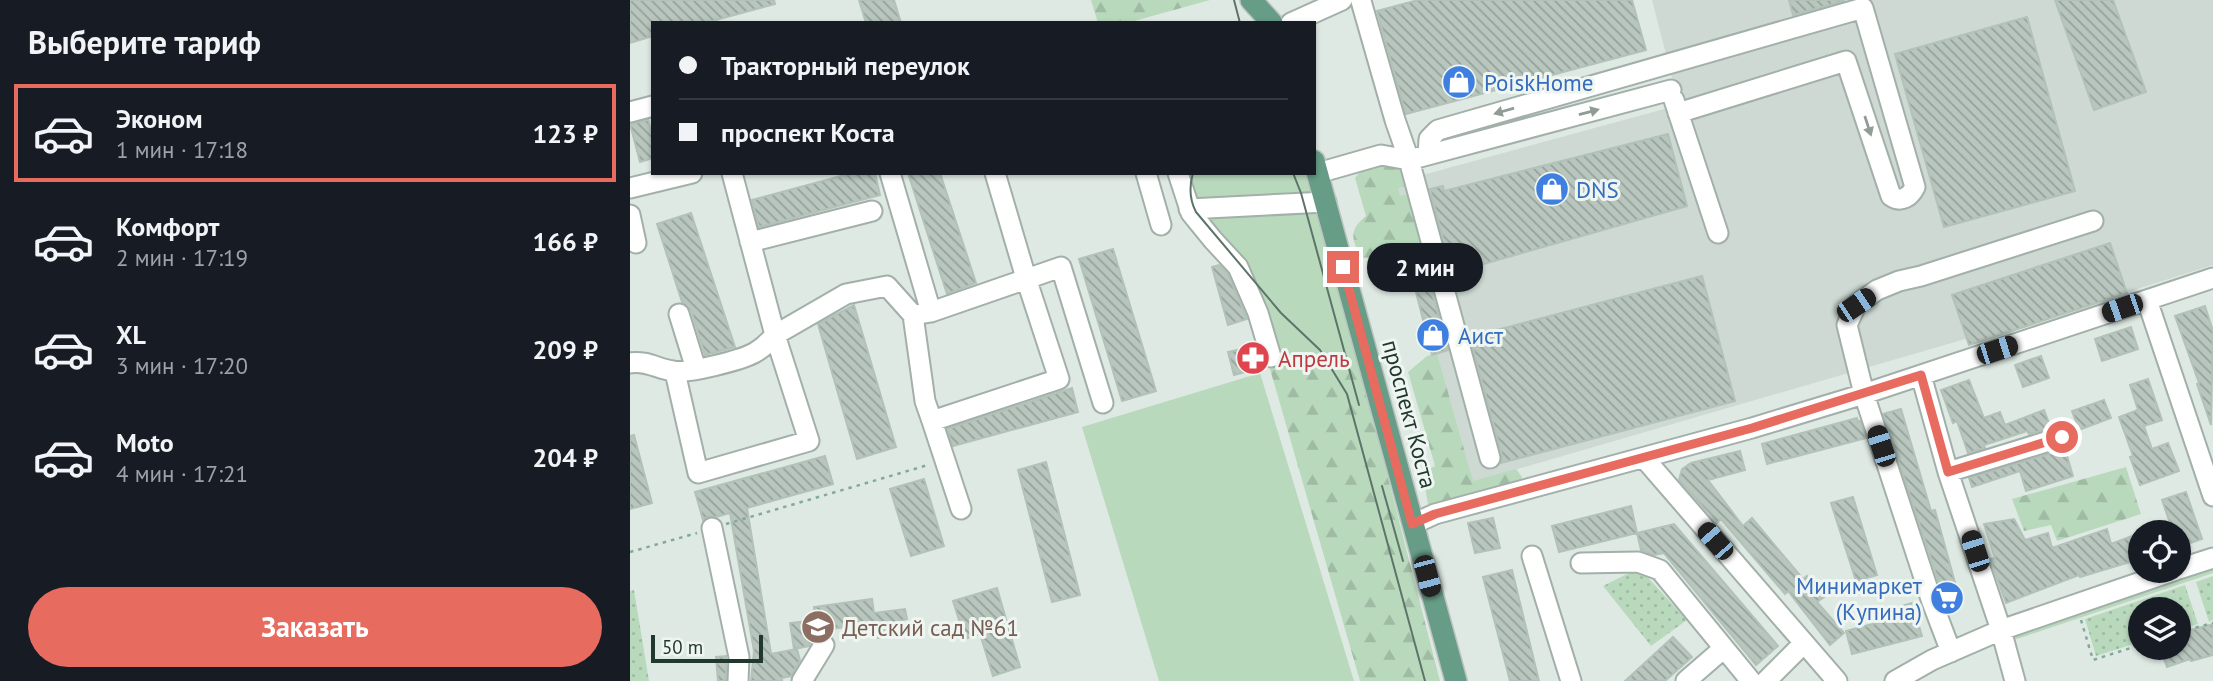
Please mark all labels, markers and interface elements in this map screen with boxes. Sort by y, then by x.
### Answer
text: Выберите тариф [28,21,261,63]
text: Тракторный переулок [721,49,970,82]
shop icon: PoiskHome [1440,63,1478,101]
place label: PoiskHome [1484,68,1593,97]
icon: car [32,102,95,165]
text: Эконом [116,102,203,135]
one-way arrow [1492,106,1514,117]
one-way arrow [1578,106,1600,117]
text: проспект Коста [721,116,895,149]
one-way arrow [1863,116,1873,137]
text: 123 ₽ [532,117,598,150]
text: 1 мин · 17:18 [116,135,248,164]
shop icon: DNS [1533,170,1571,208]
place label: DNS [1576,175,1619,204]
icon: car [32,210,95,273]
text: Комфорт [116,210,219,243]
text: 166 ₽ [532,225,598,258]
text: 2 мин · 17:19 [116,243,248,272]
callout: 2 мин [1368,243,1483,292]
route end [1327,251,1359,283]
text: 2 мин [1395,253,1455,282]
car [1833,285,1880,325]
car [2099,291,2146,325]
shop icon: Аист [1414,316,1452,354]
icon: car [32,318,95,381]
text: XL [116,318,146,351]
place label: Аист [1458,321,1504,350]
text: 209 ₽ [532,333,598,366]
car [1974,334,2021,366]
street label: проспект Коста [1376,337,1444,491]
pharmacy icon: Апрель [1234,339,1272,377]
place label: Апрель [1278,344,1350,373]
text: 3 мин · 17:20 [116,351,248,380]
route start [2046,421,2078,453]
car [1865,423,1898,469]
icon: car [32,426,95,489]
text: Moto [116,426,174,459]
text: 204 ₽ [532,441,598,474]
text: 4 мин · 17:21 [116,459,248,488]
car [1694,518,1737,564]
map controls [2128,520,2191,660]
button: locate [2128,520,2191,583]
car [1959,528,1992,574]
car [1412,553,1443,599]
place label: Минимаркет (Купина) [1796,571,1923,626]
supermarket icon: Минимаркет (Купина) [1928,579,1966,617]
button: Заказать [28,587,602,667]
button: layers [2128,597,2191,660]
school or university icon: Детский сад №61 [799,608,837,646]
place label: Детский сад №61 [842,613,1019,642]
scale bar [651,632,763,664]
text: 50 m [662,635,703,659]

